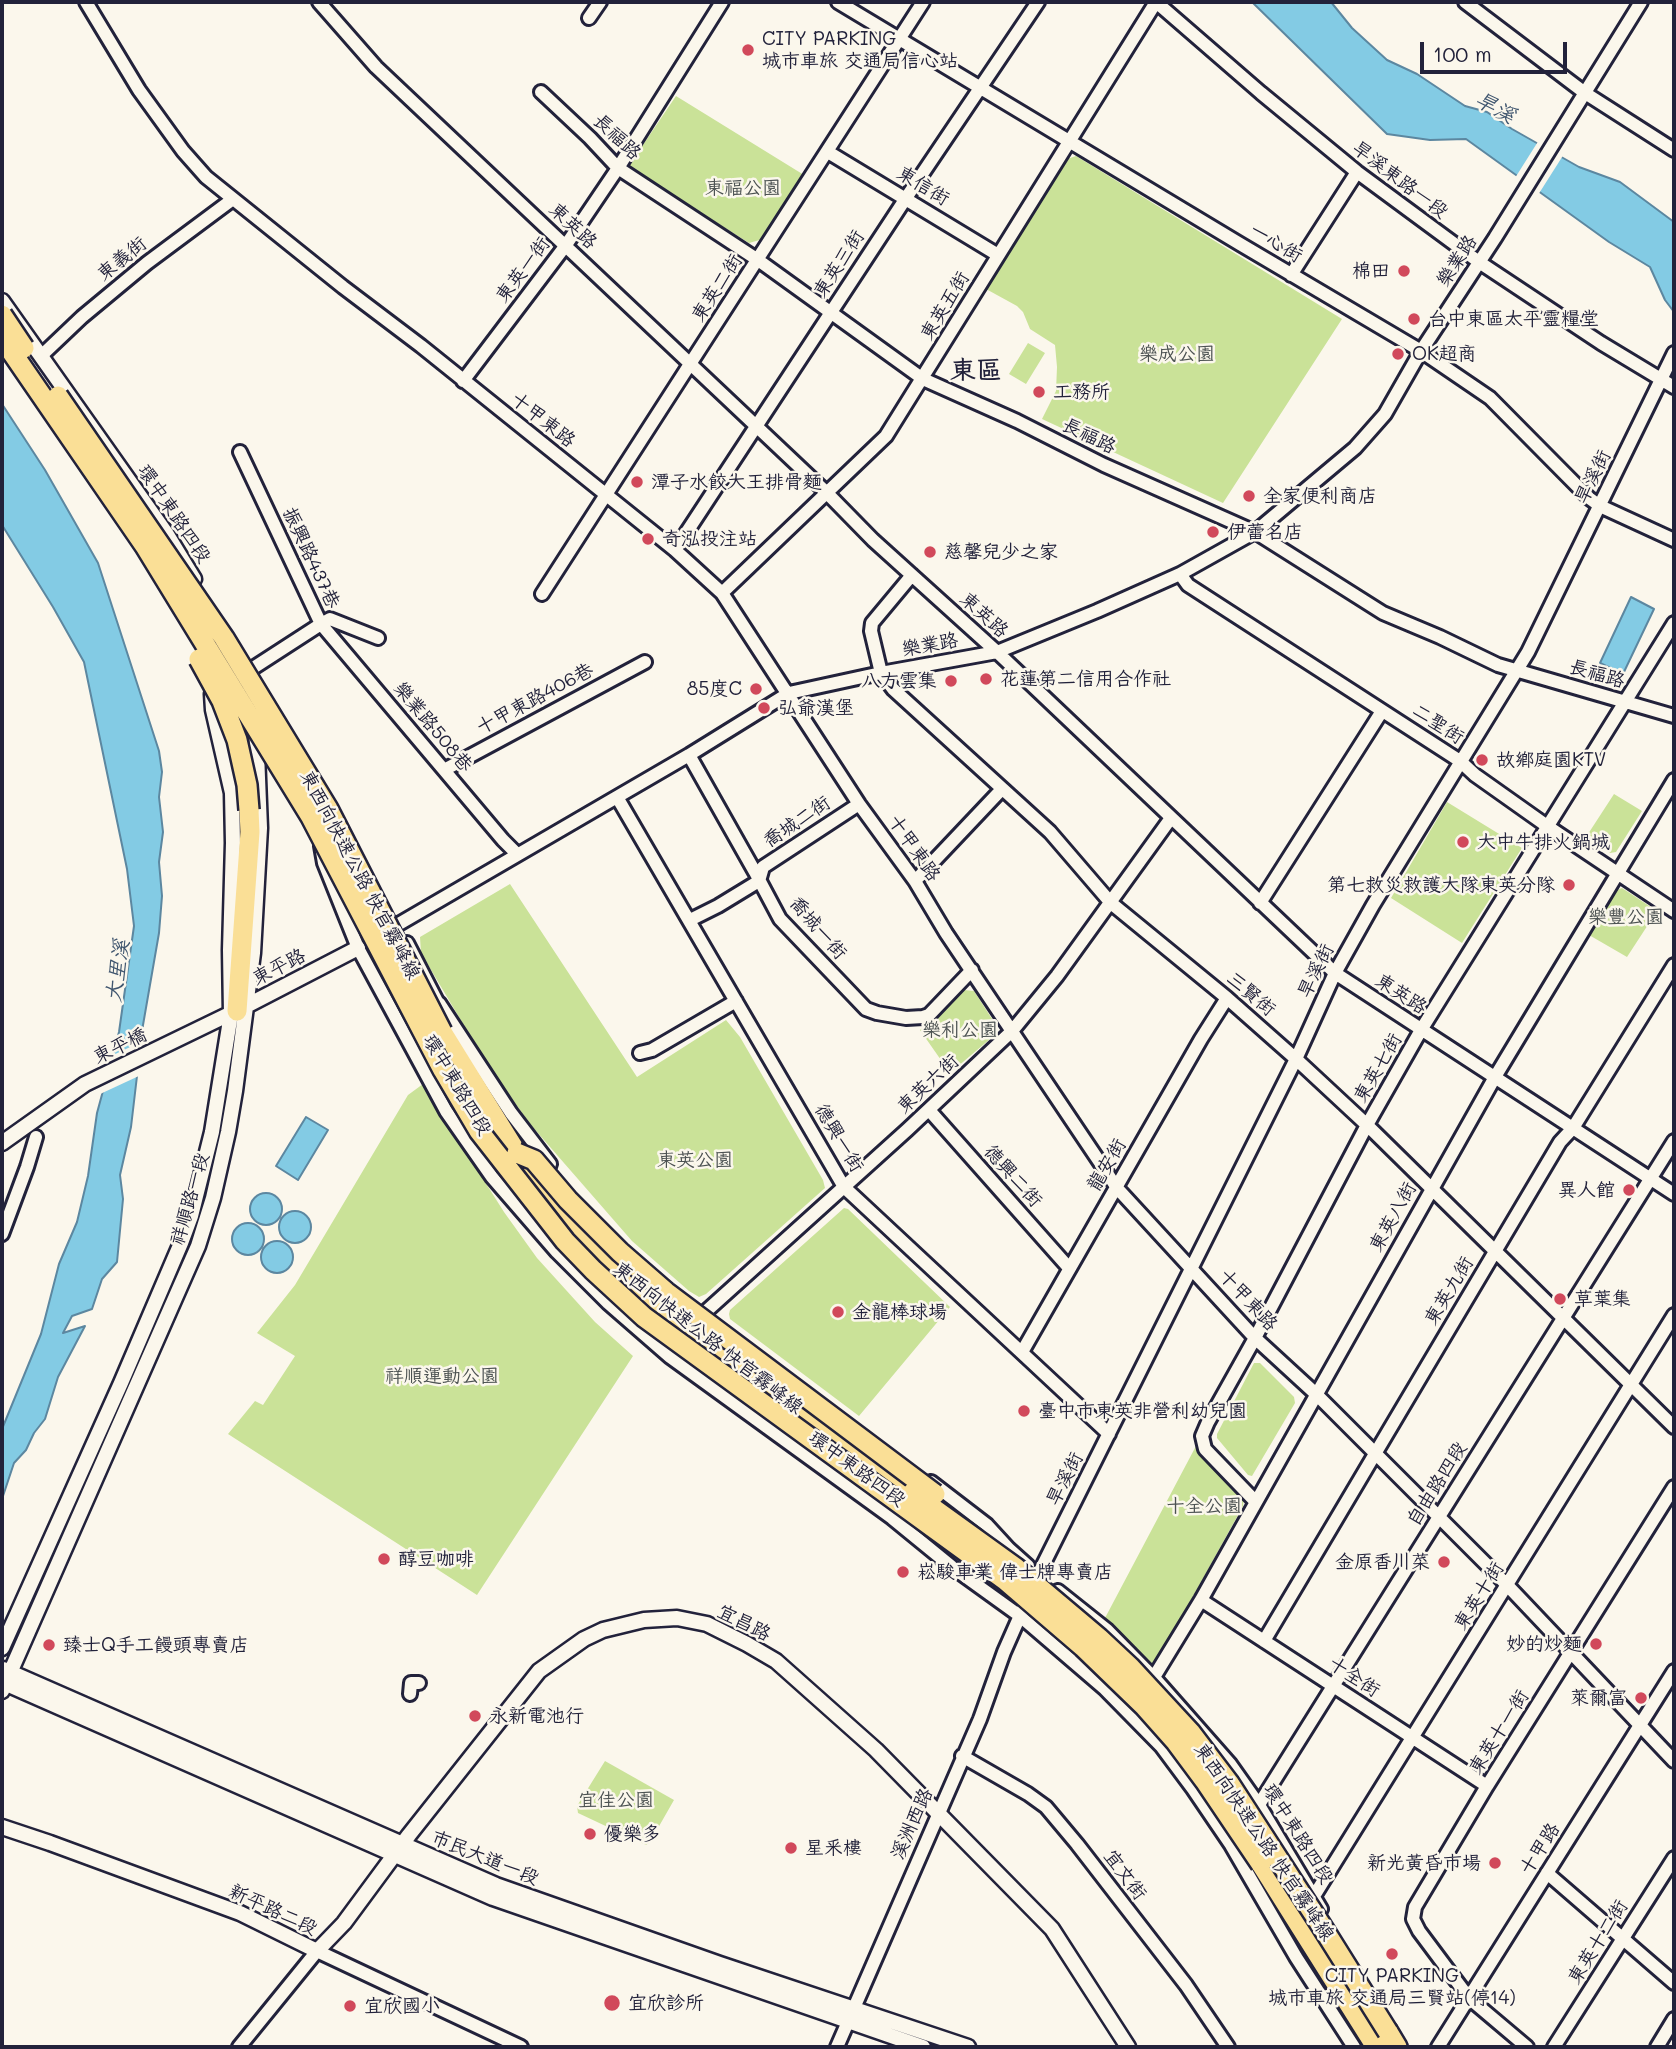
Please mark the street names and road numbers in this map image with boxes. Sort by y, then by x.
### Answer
street label: 長福路 [588,109,646,165]
street label: 旱溪東路一段 [1348,137,1452,223]
street label: 東信街 [893,162,953,210]
street label: 東英路 [544,198,602,254]
street label: 一心街 [1246,219,1306,267]
street label: 東英三街 [809,226,869,302]
street label: 樂業路 [1432,231,1482,291]
street label: 東義街 [93,232,151,286]
street label: 東英一街 [491,233,555,307]
street label: 東英二街 [687,250,747,326]
street label: 東英五街 [916,268,974,344]
street label: 十甲東路 [506,388,580,452]
street label: 長福路 [1058,413,1120,459]
street label: 旱溪街 [1570,446,1616,508]
street label: 環中東路四段 [133,460,215,568]
street label: 振興路437巷 [278,504,344,612]
street label: 東英路 [955,587,1013,643]
street label: 樂業路 [900,629,960,661]
street label: 長福路 [1566,655,1628,693]
street label: 十甲東路406巷 [473,659,597,739]
street label: 樂業路508巷 [389,677,477,777]
street label: 二聖街 [1408,699,1468,749]
street label: 東西向快速公路 快官霧峰線 [295,766,425,984]
street label: 喬城二街 [759,791,835,853]
street label: 十甲東路 [883,810,945,886]
street label: 喬城一街 [784,892,852,964]
street label: 旱溪街 [1293,940,1339,1002]
street label: 東平路 [248,944,310,990]
street label: 三賢街 [1222,967,1280,1021]
street label: 東英路 [1371,969,1431,1019]
street label: 東平橋 [89,1023,151,1069]
street label: 東英七街 [1349,1029,1407,1107]
street label: 環中東路四段 [418,1030,496,1140]
street label: 東英六街 [892,1050,964,1118]
street label: 德興一街 [810,1100,868,1176]
street label: 龍安街 [1083,1135,1131,1195]
street label: 德興二街 [979,1140,1047,1212]
street label: 祥順路一段 [166,1150,214,1248]
street label: 東英八街 [1365,1178,1421,1256]
street label: 東英九街 [1420,1253,1478,1329]
street label: 東西向快速公路 快官霧峰線 [609,1257,807,1419]
street label: 十甲東路 [1214,1264,1282,1336]
street label: 環中東路四段 [804,1426,910,1512]
street label: 自由路四段 [1402,1438,1472,1530]
street label: 旱溪街 [1042,1448,1088,1510]
street label: 東英十街 [1449,1558,1509,1634]
street label: 宜昌路 [713,1600,775,1646]
street label: 十全街 [1324,1652,1384,1702]
street label: 東英十一街 [1464,1686,1534,1778]
street label: 東西向快速公路 快官霧峰線 [1189,1739,1339,1945]
street label: 環中東路四段 [1258,1780,1338,1888]
street label: 溪洲西路 [886,1785,938,1863]
street label: 十甲路 [1515,1819,1565,1879]
street label: 市民大道一段 [428,1826,542,1890]
street label: 宜文街 [1099,1845,1151,1905]
street label: 新平路二段 [225,1880,321,1940]
street label: 東英十二街 [1563,1896,1633,1988]

